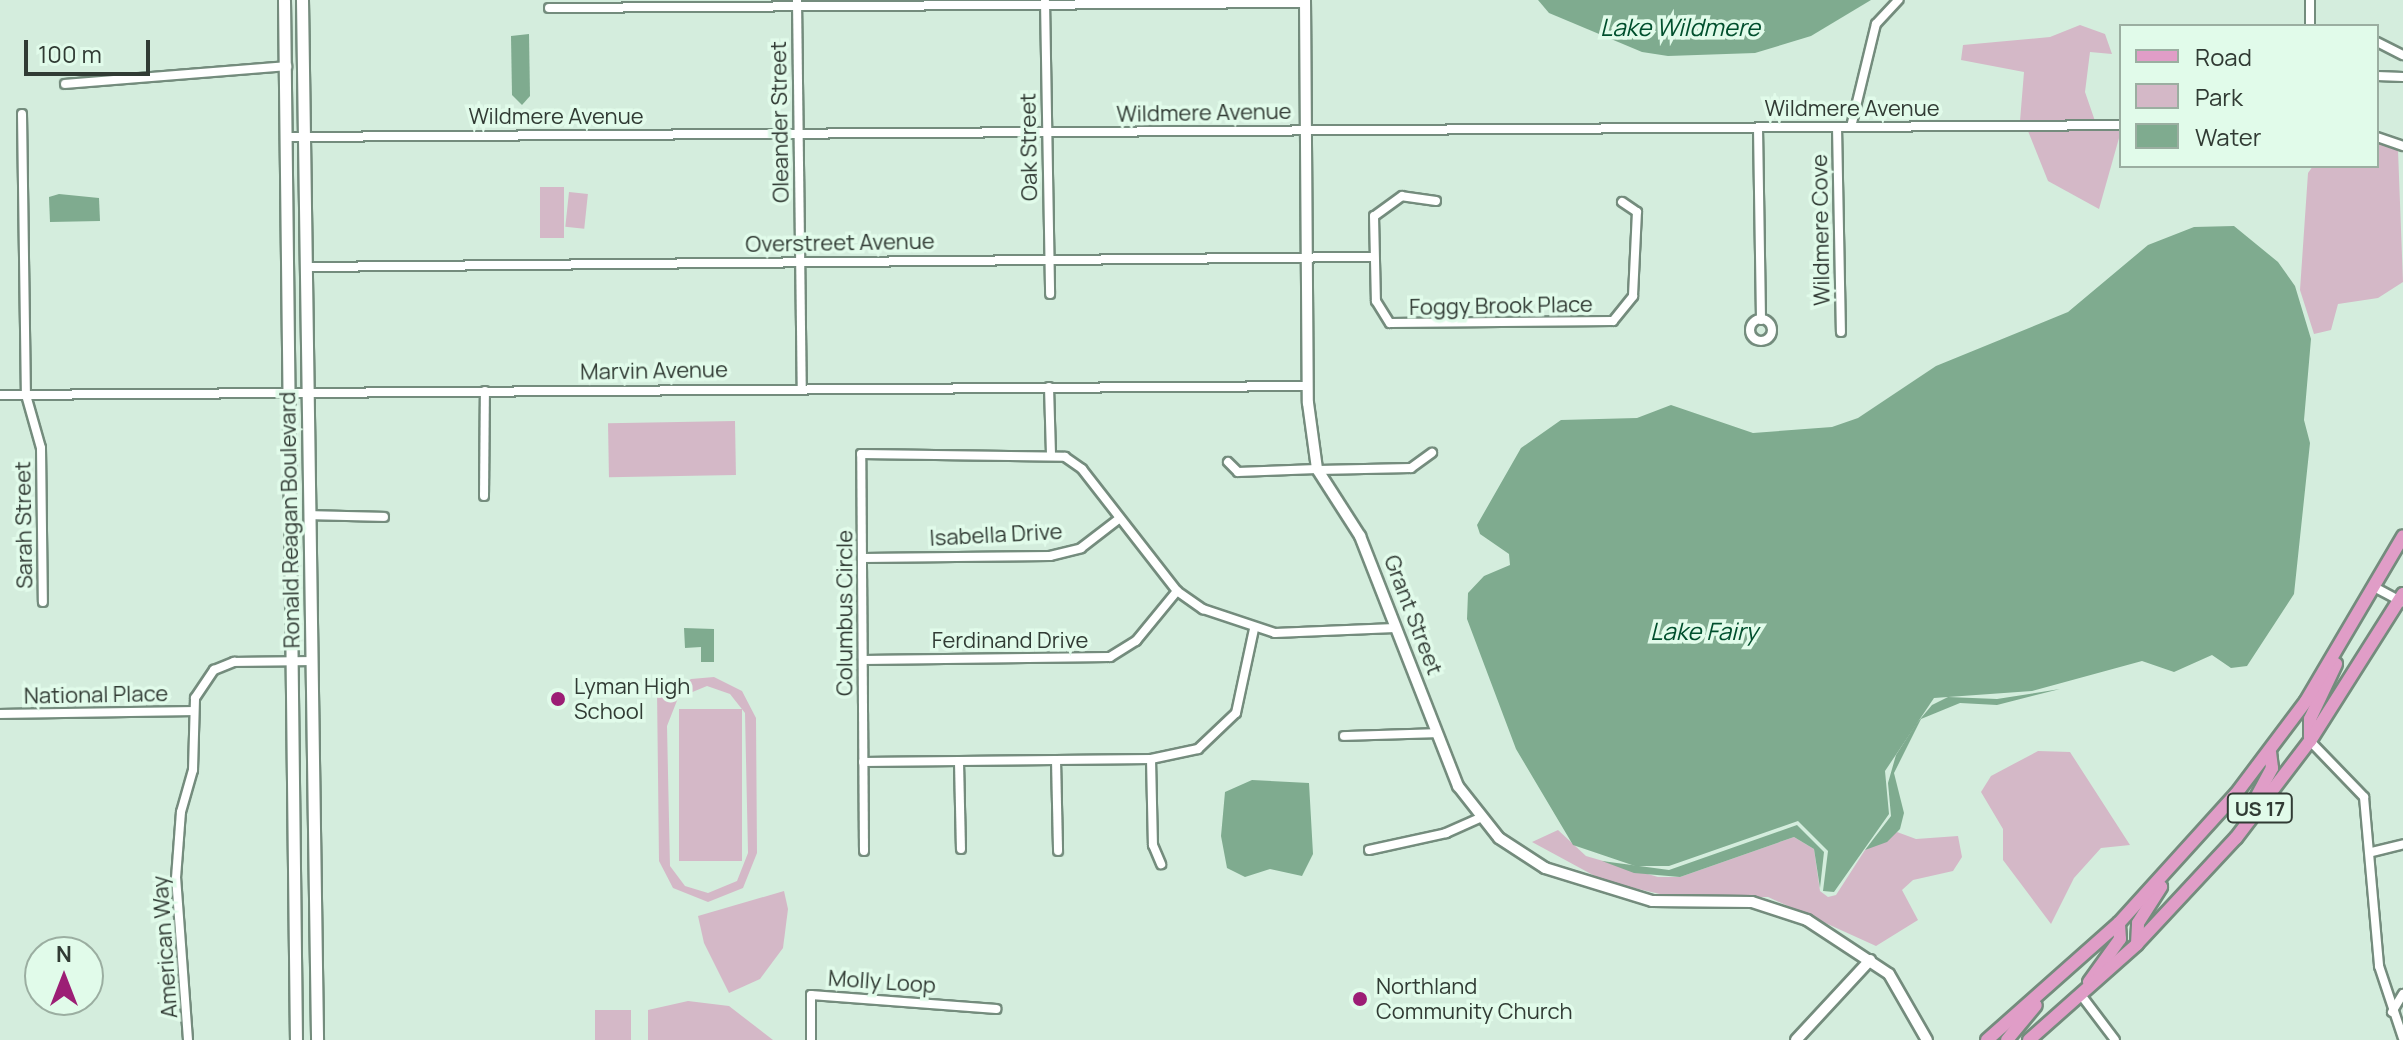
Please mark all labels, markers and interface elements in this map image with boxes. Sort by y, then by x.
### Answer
water label: Lake Wildmere [1600,13,1760,41]
scale bar [28,24,154,74]
legend [2119,24,2379,168]
text: 100 m [38,37,102,70]
text: Road [2195,40,2252,73]
street label: Oleander Street [765,41,795,203]
text: Park [2195,80,2243,113]
street label: Oak Street [1015,93,1043,201]
street label: Wildmere Avenue [1764,96,1940,122]
street label: Wildmere Avenue [1116,98,1292,128]
street label: Wildmere Avenue [468,104,644,130]
text: Water [2195,120,2262,153]
street label: Wildmere Cove [1806,154,1836,306]
street label: Overstreet Avenue [745,228,935,258]
street label: Foggy Brook Place [1409,291,1593,321]
street label: Marvin Avenue [580,357,728,385]
street label: Ronald Reagan Boulevard [275,391,305,649]
street label: Sarah Street [10,461,38,589]
street label: Isabella Drive [929,518,1063,552]
street label: Columbus Circle [832,530,858,696]
street label: Grant Street [1378,551,1448,679]
water label: Lake Fairy [1650,617,1758,645]
street label: Ferdinand Drive [932,628,1088,654]
place label: Lyman High School [574,673,690,724]
street label: National Place [24,681,168,709]
marker: Lyman High School [549,690,567,708]
road number: US 17 [2226,792,2294,824]
street label: American Way [147,875,183,1019]
north arrow [24,936,104,1016]
text: N [56,939,72,969]
street label: Molly Loop [827,965,937,999]
place label: Northland Community Church [1376,973,1573,1024]
marker: Northland Community Church [1351,990,1369,1008]

